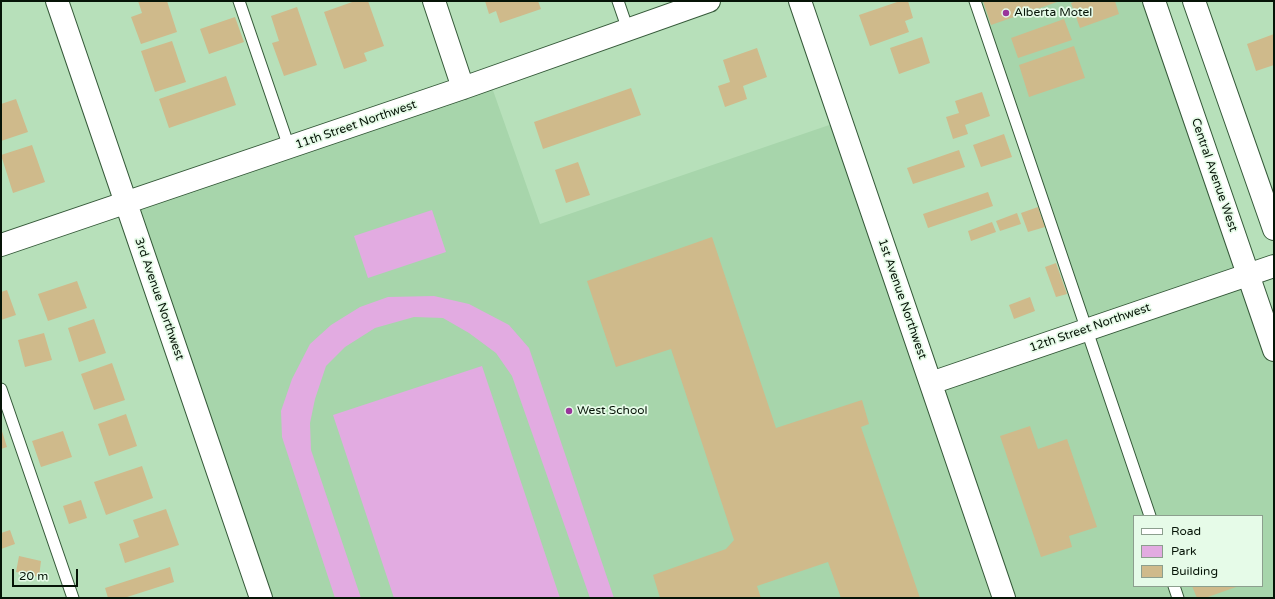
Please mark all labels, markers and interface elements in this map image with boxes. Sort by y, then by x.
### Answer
place label: Alberta Motel [1014,6,1092,20]
marker: Alberta Motel [1001,8,1011,18]
street label: 11th Street Northwest [294,97,418,153]
street label: Central Avenue West [1188,116,1240,234]
street label: 3rd Avenue Northwest [131,236,187,362]
street label: 1st Avenue Northwest [875,237,929,361]
street label: 12th Street Northwest [1028,300,1152,356]
place label: West School [577,404,647,418]
marker: West School [564,406,574,416]
legend [1133,515,1263,587]
text: Road [1171,524,1201,538]
text: Park [1171,544,1197,558]
scale bar [14,561,80,587]
text: Building [1171,564,1218,578]
text: 20 m [19,569,48,583]

